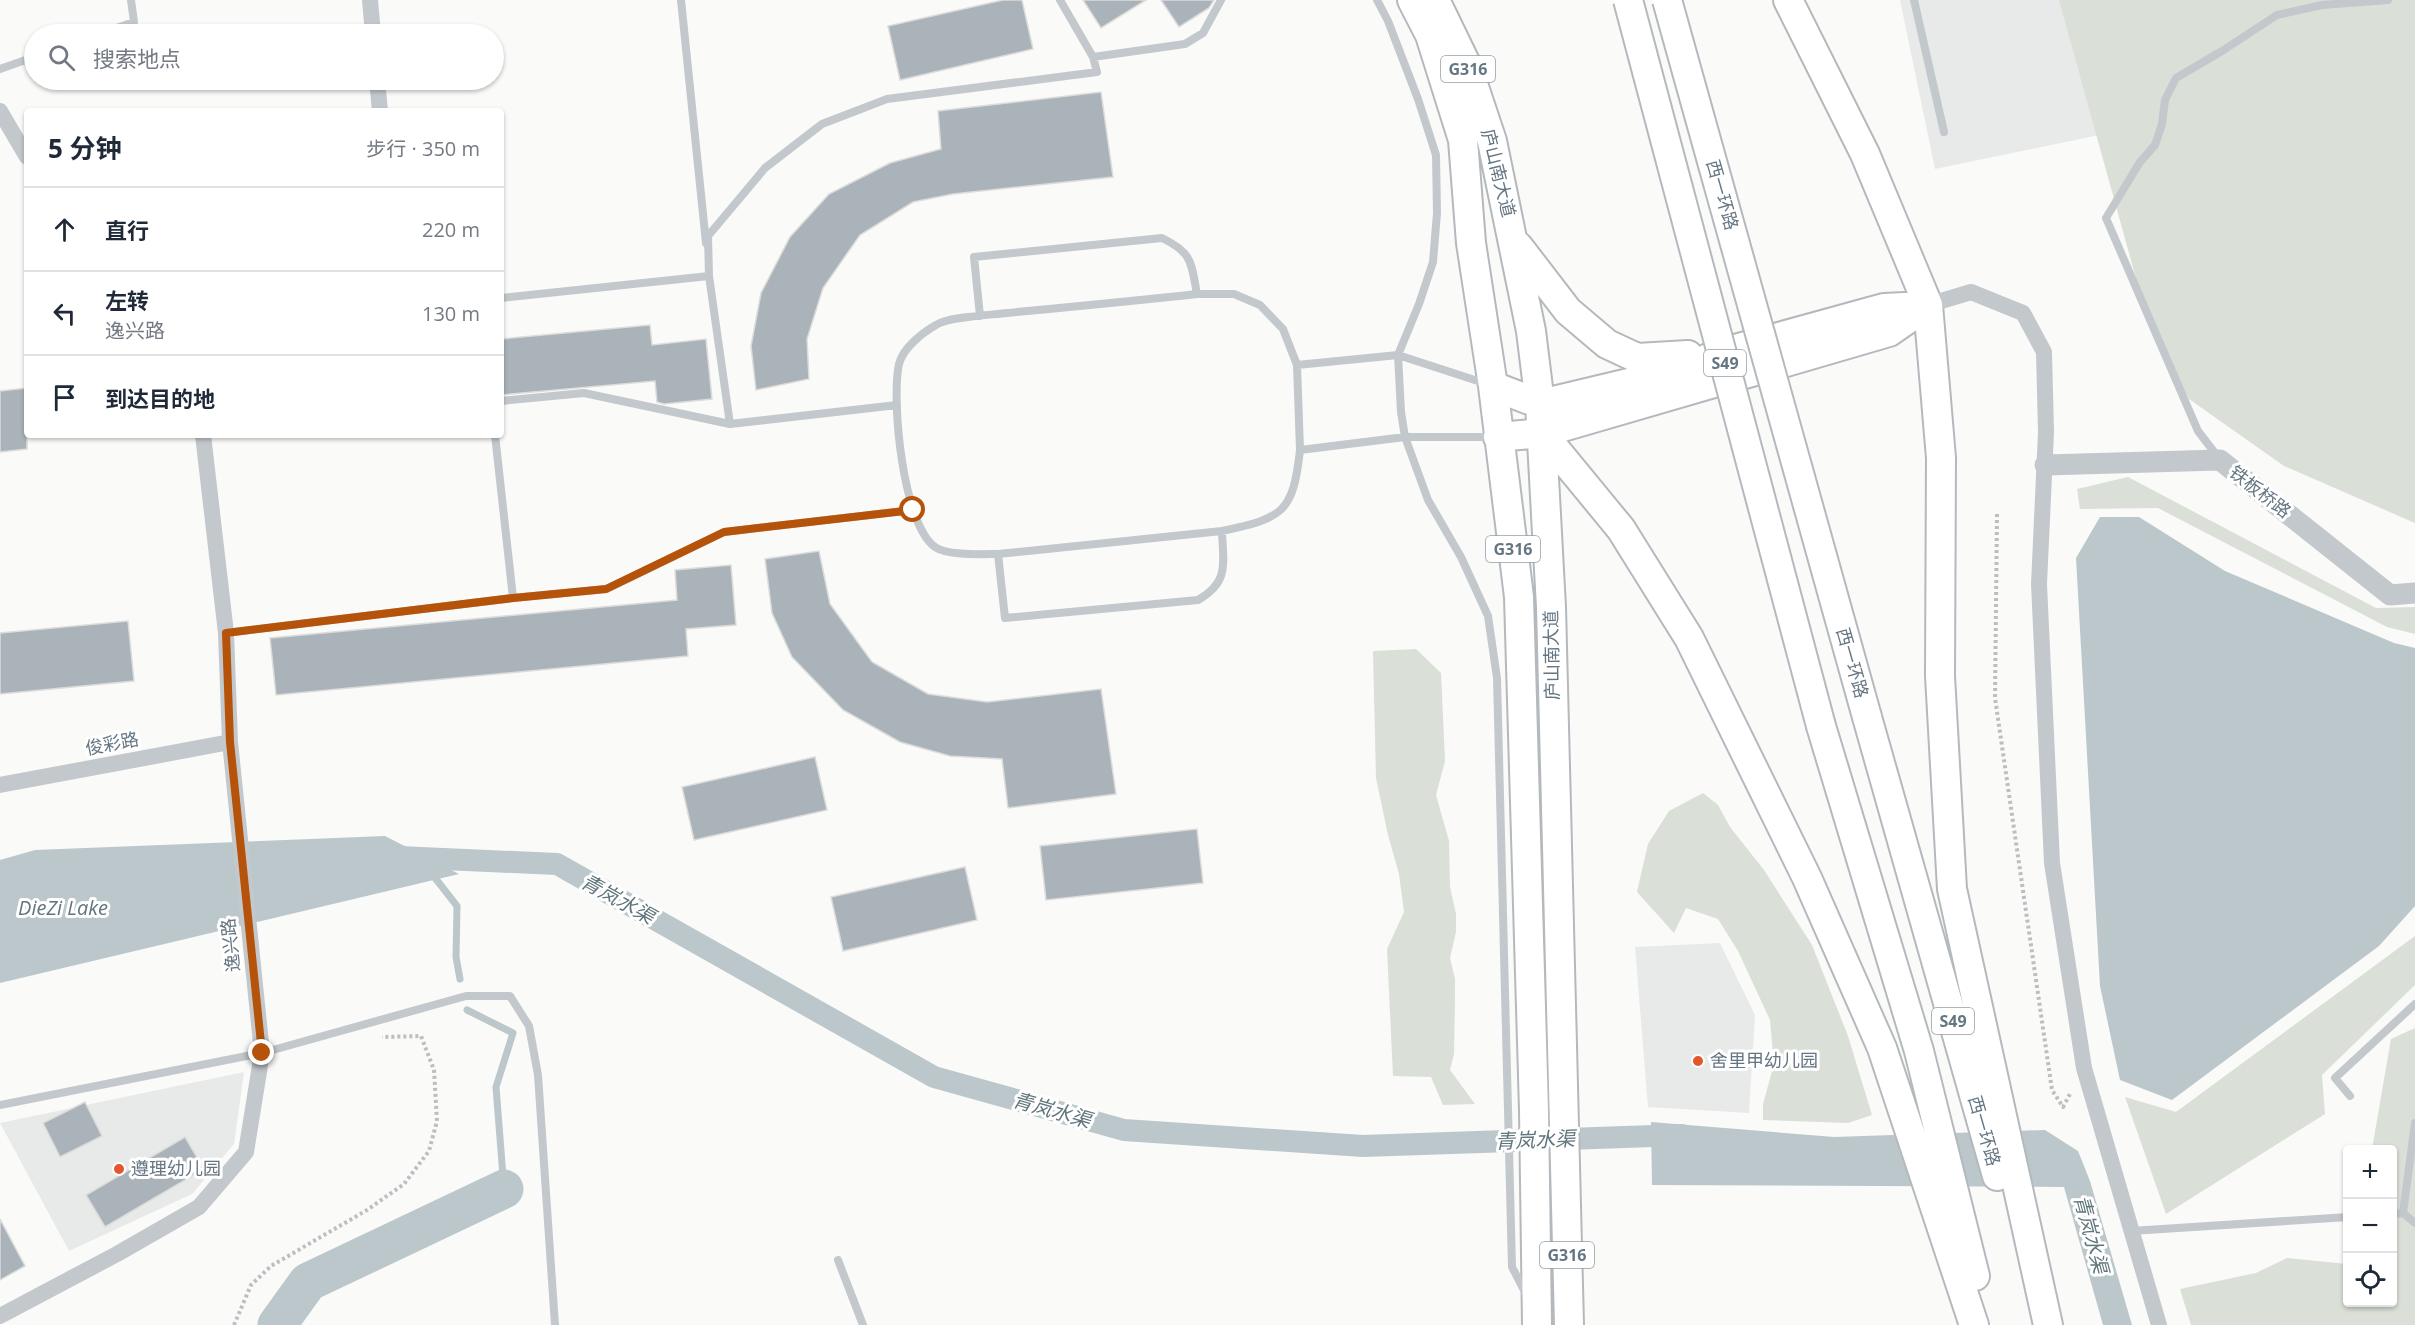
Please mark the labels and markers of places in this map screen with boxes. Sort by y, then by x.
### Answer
place label: 舍里甲幼儿园 [1710,1048,1818,1072]
marker: 舍里甲幼儿园 [1691,1054,1705,1068]
place label: 遵理幼儿园 [131,1156,221,1180]
marker: 遵理幼儿园 [112,1162,126,1176]

